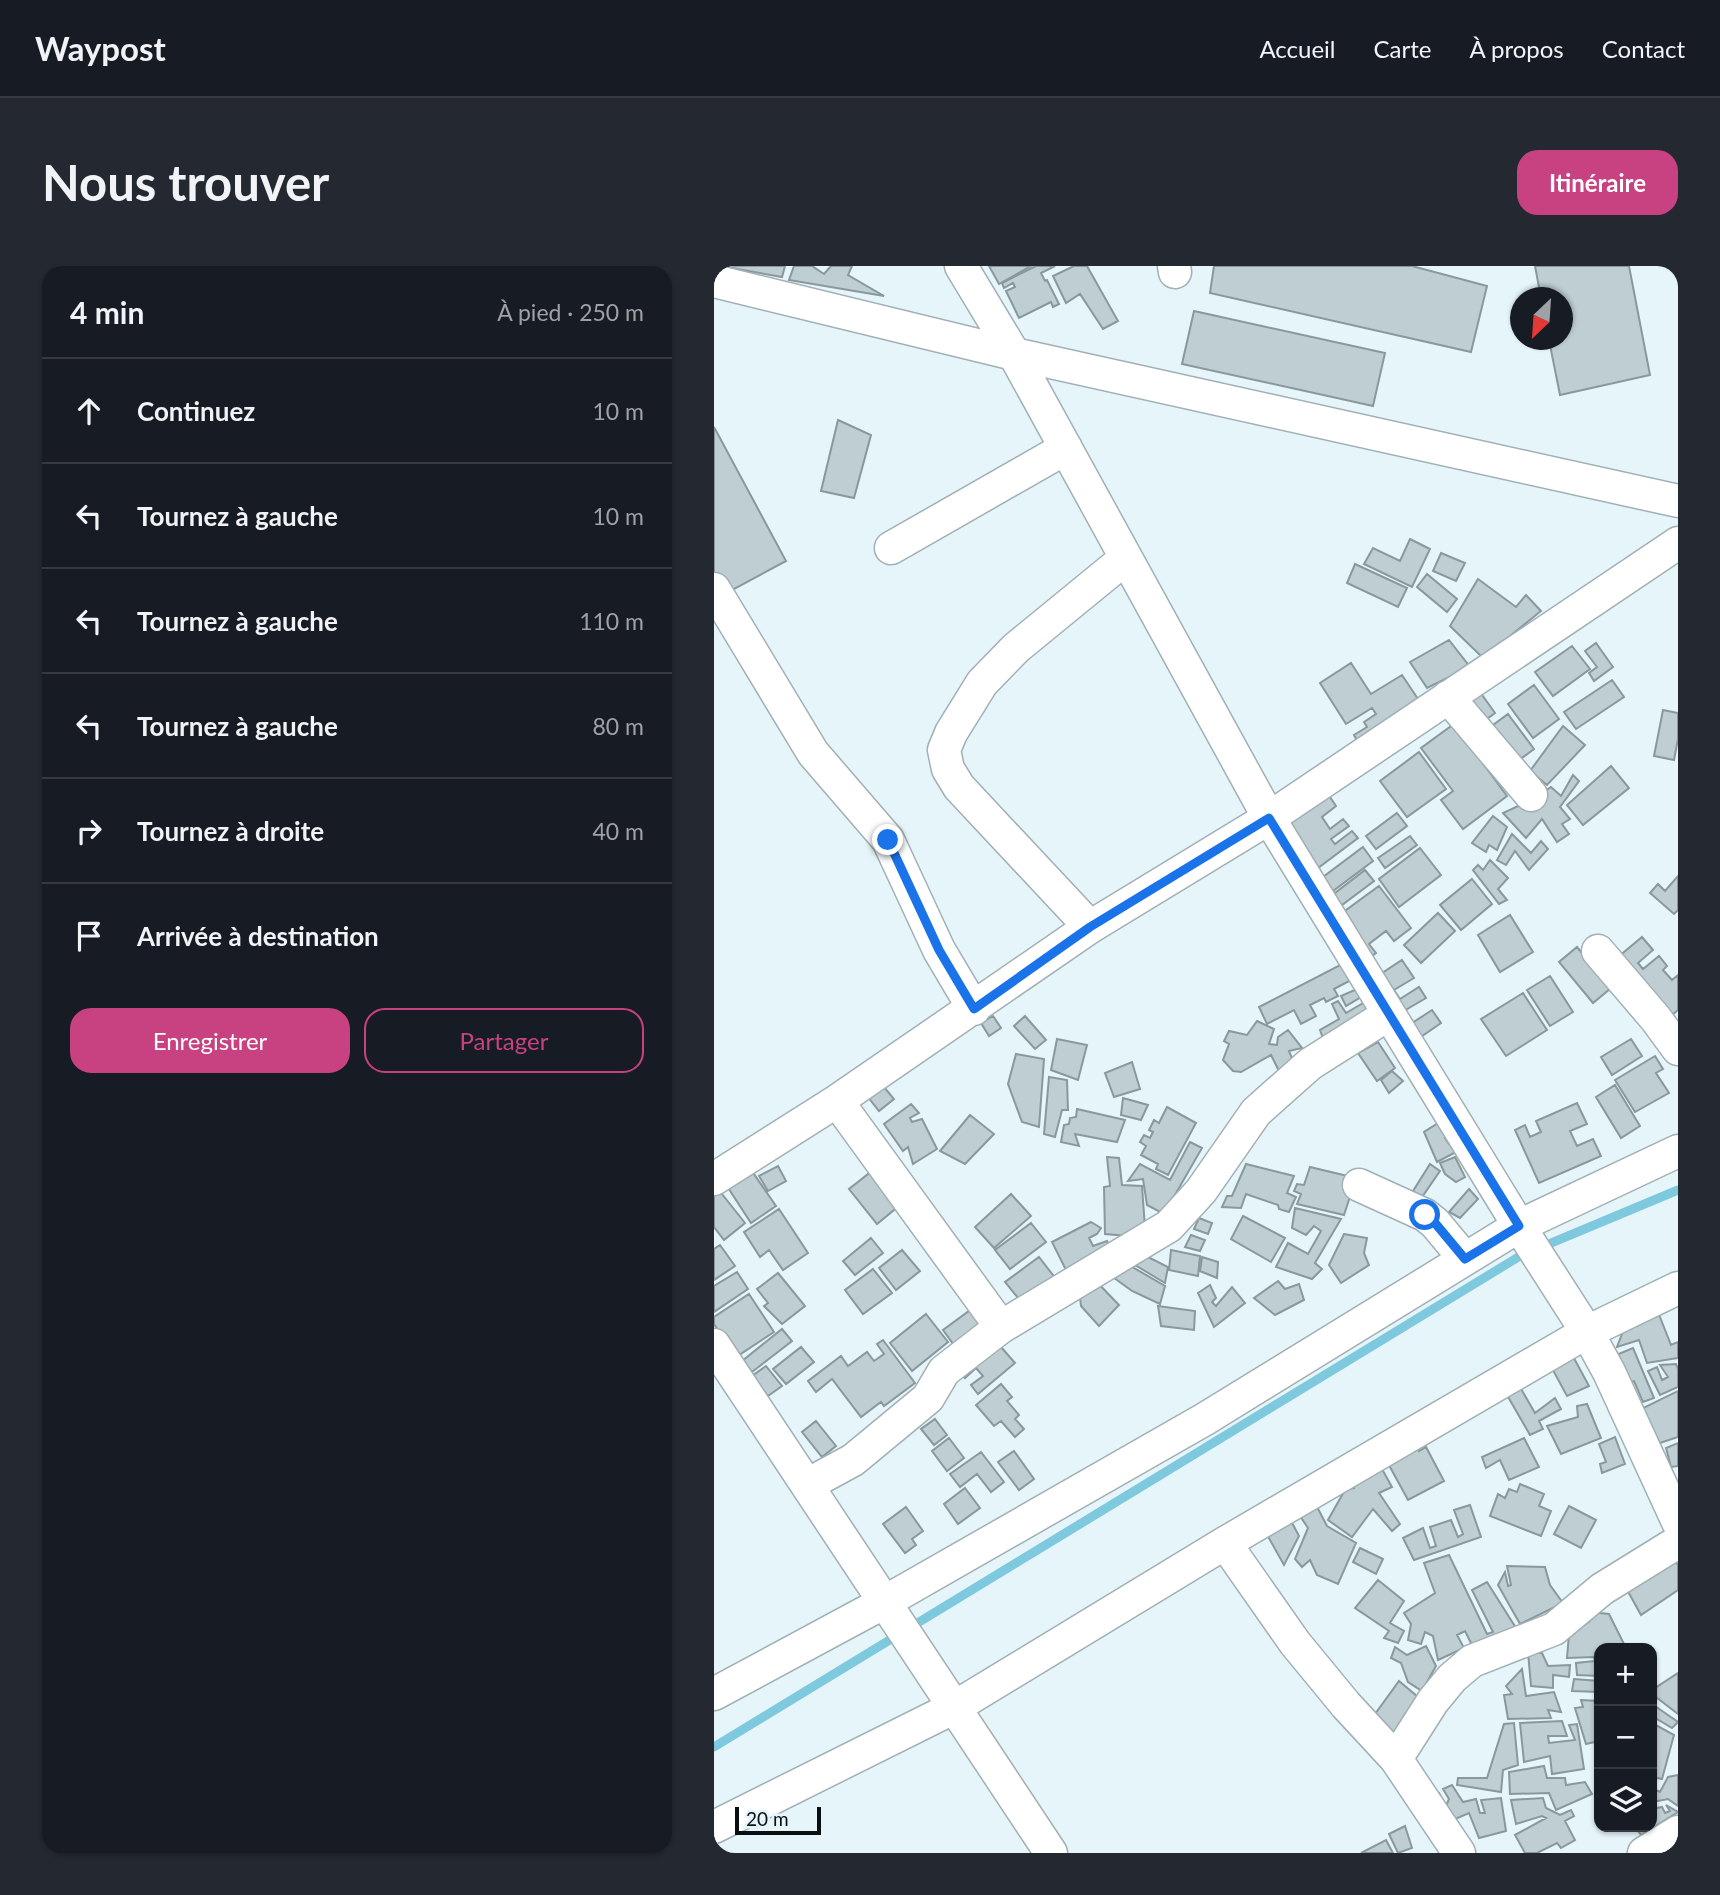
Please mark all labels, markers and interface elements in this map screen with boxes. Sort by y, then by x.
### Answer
text: Waypost [35,28,166,68]
text: Accueil [1259,34,1335,63]
text: Carte [1373,34,1431,63]
text: À propos [1469,34,1564,63]
text: Contact [1602,34,1685,63]
button: Itinéraire [1517,150,1678,215]
text: Nous trouver [42,153,329,211]
north arrow [1510,287,1573,350]
text: 4 min [70,294,144,330]
text: À pied · 250 m [497,298,644,326]
icon: ahead [70,392,108,430]
text: Continuez [137,395,255,427]
text: 10 m [593,397,644,425]
icon: left [70,497,108,535]
text: Tournez à gauche [137,500,338,532]
text: 10 m [593,502,644,530]
icon: left [70,602,108,640]
text: Tournez à gauche [137,605,338,637]
text: 110 m [579,607,644,635]
icon: left [70,707,108,745]
text: Tournez à gauche [137,710,338,742]
text: 80 m [593,712,644,740]
icon: right [70,812,108,850]
text: Tournez à droite [137,815,324,847]
text: 40 m [593,817,644,845]
route end [872,824,903,855]
icon: arrive [70,917,108,955]
text: Arrivée à destination [137,920,379,952]
button: Enregistrer [70,1008,350,1073]
button: Partager [364,1008,644,1073]
route start [1409,1199,1440,1230]
map controls [1594,1643,1657,1832]
button: + [1594,1643,1657,1706]
button: − [1594,1706,1657,1769]
button: layers [1594,1769,1657,1832]
scale bar [735,1804,821,1836]
text: 20 m [746,1807,789,1830]

